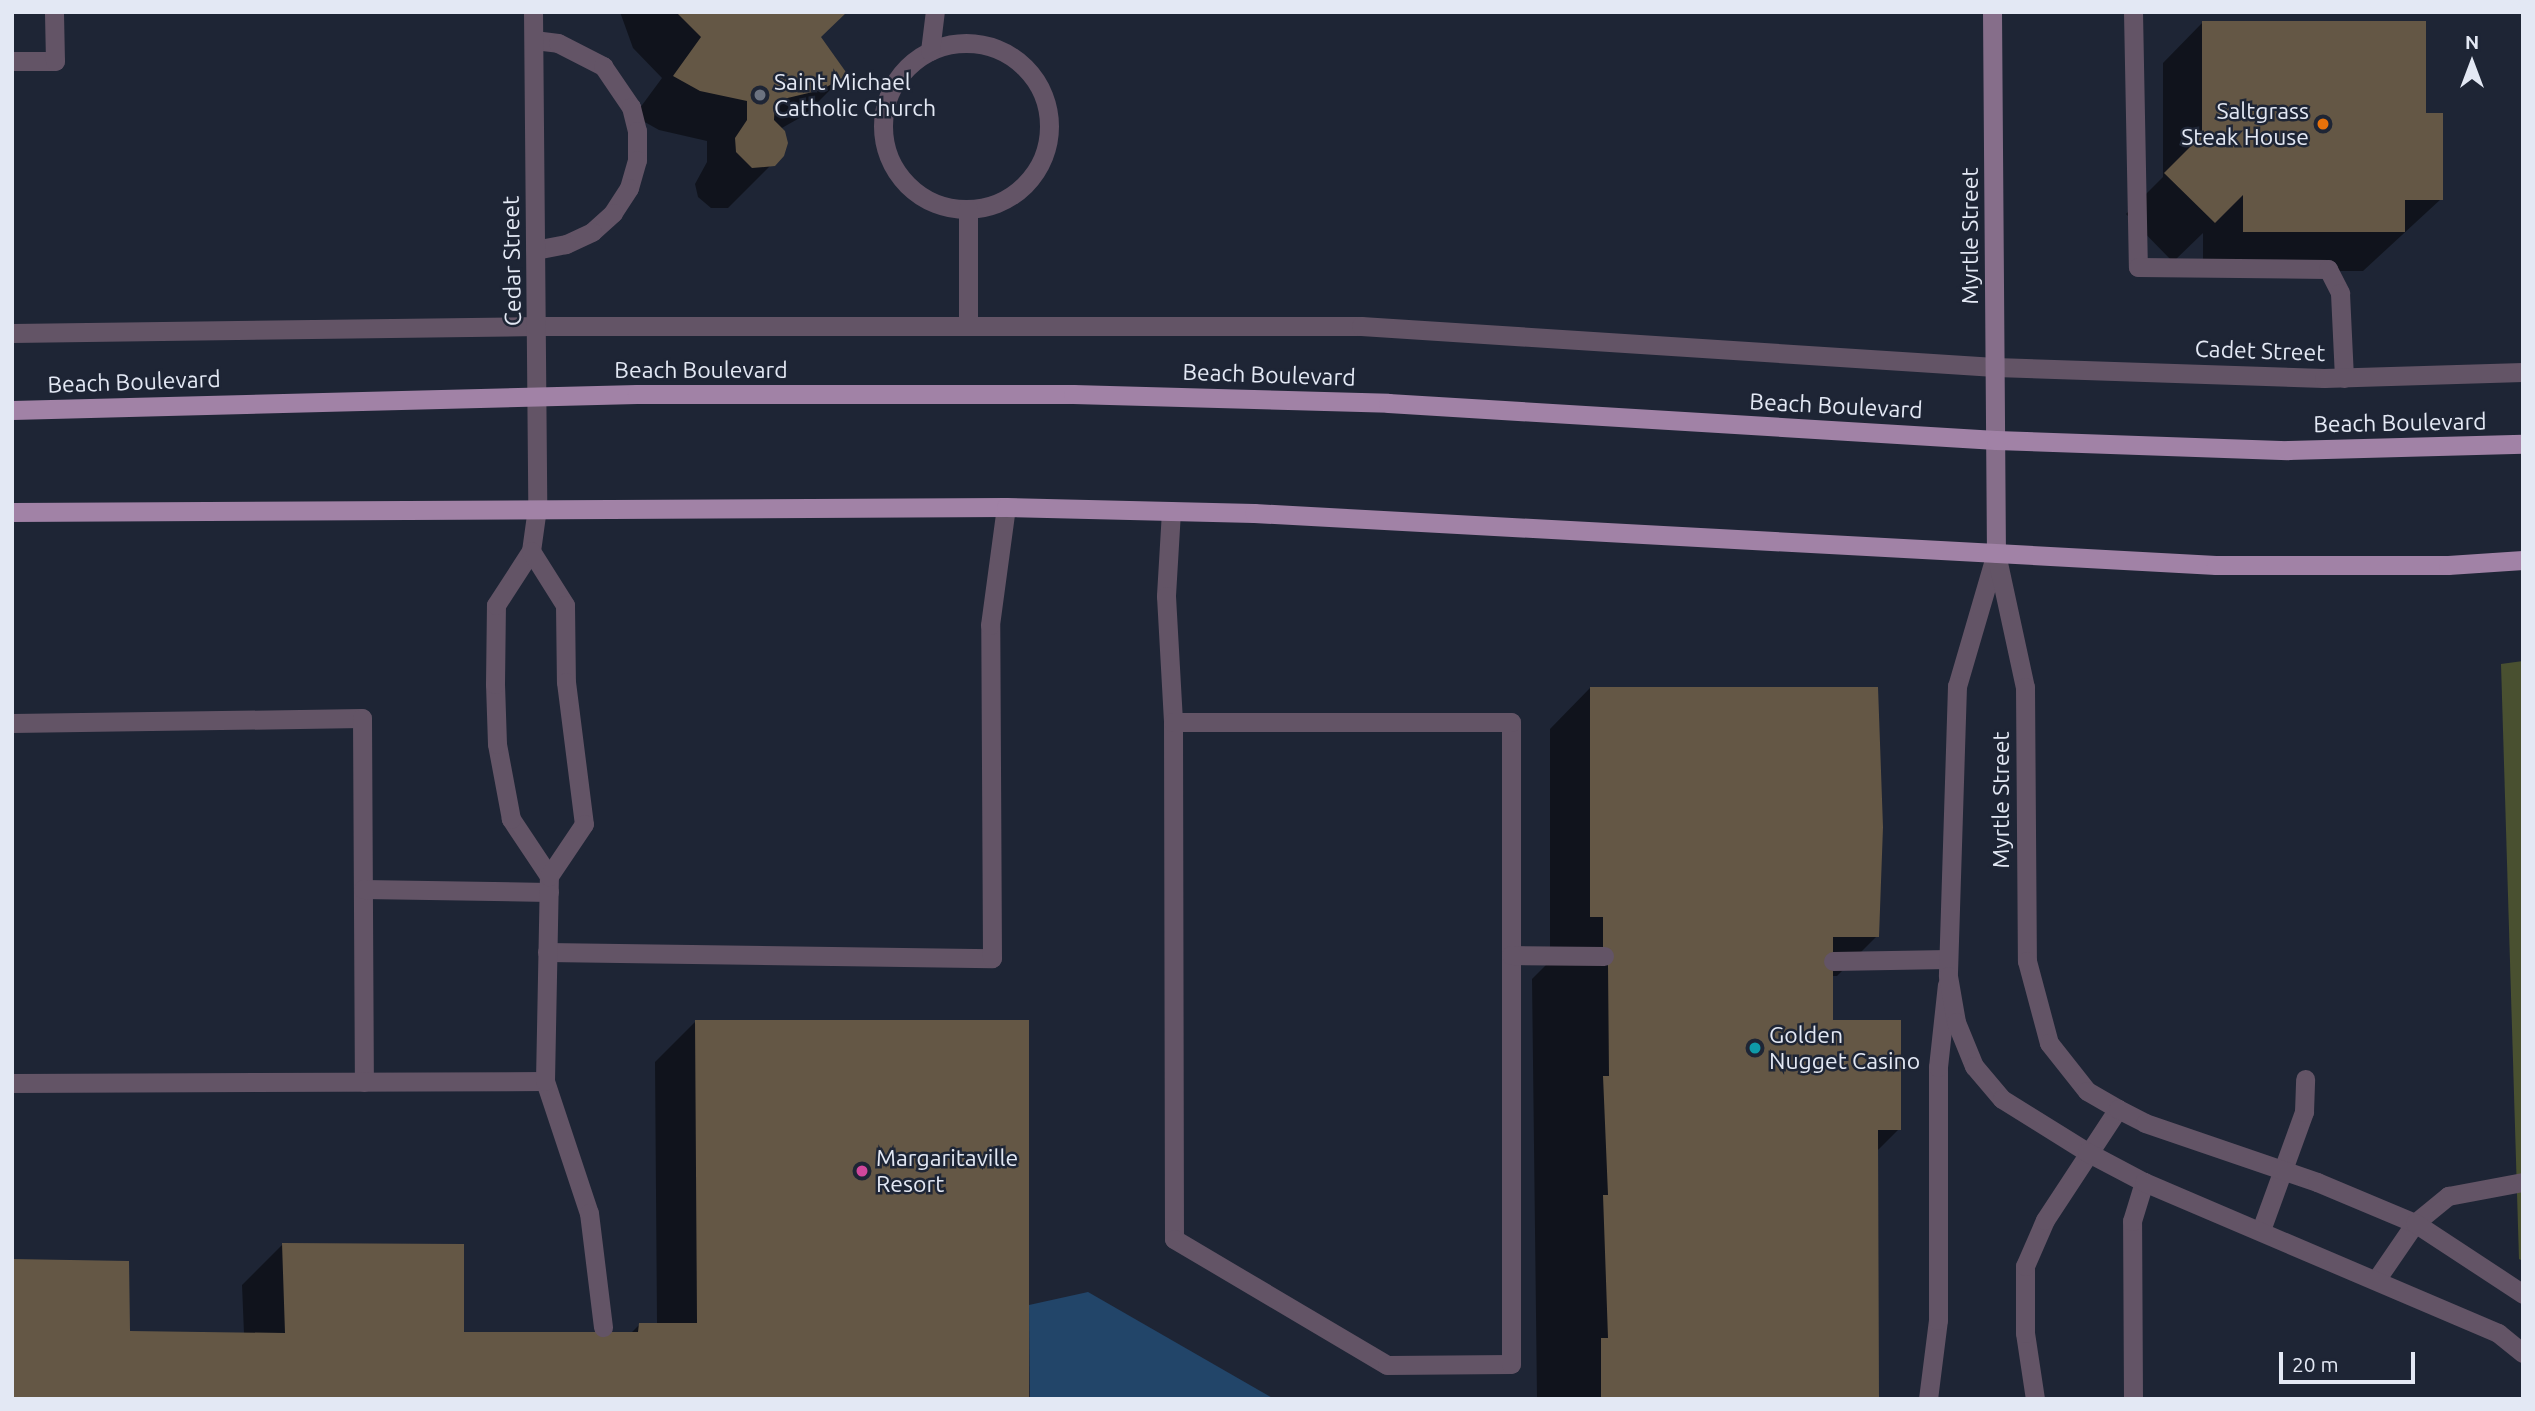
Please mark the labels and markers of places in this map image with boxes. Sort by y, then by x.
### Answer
place label: Saint Michael Catholic Church [774,68,936,122]
marker: Saint Michael Catholic Church [752,87,768,103]
place label: Saltgrass Steak House [2181,97,2309,151]
marker: Saltgrass Steak House [2315,116,2331,132]
place label: Golden Nugget Casino [1769,1021,1920,1075]
marker: Golden Nugget Casino [1747,1040,1763,1056]
place label: Margaritaville Resort [876,1144,1018,1198]
marker: Margaritaville Resort [854,1163,870,1179]

